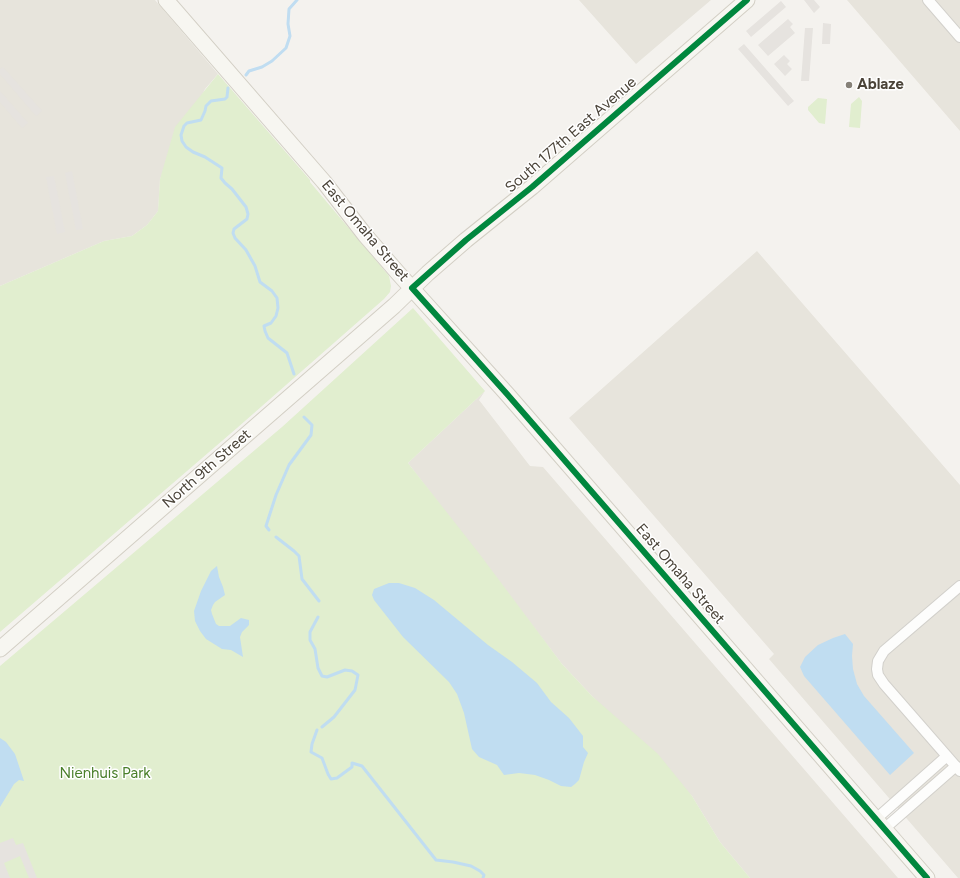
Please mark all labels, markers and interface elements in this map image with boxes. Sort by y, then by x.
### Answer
street label: South 177th East Avenue [502,73,640,197]
place label: Ablaze [857,76,904,94]
marker: Ablaze [844,80,854,90]
street label: East Omaha Street [317,177,413,285]
street label: North 9th Street [159,426,255,512]
street label: East Omaha Street [632,520,728,628]
park label: Nienhuis Park [59,765,151,783]

